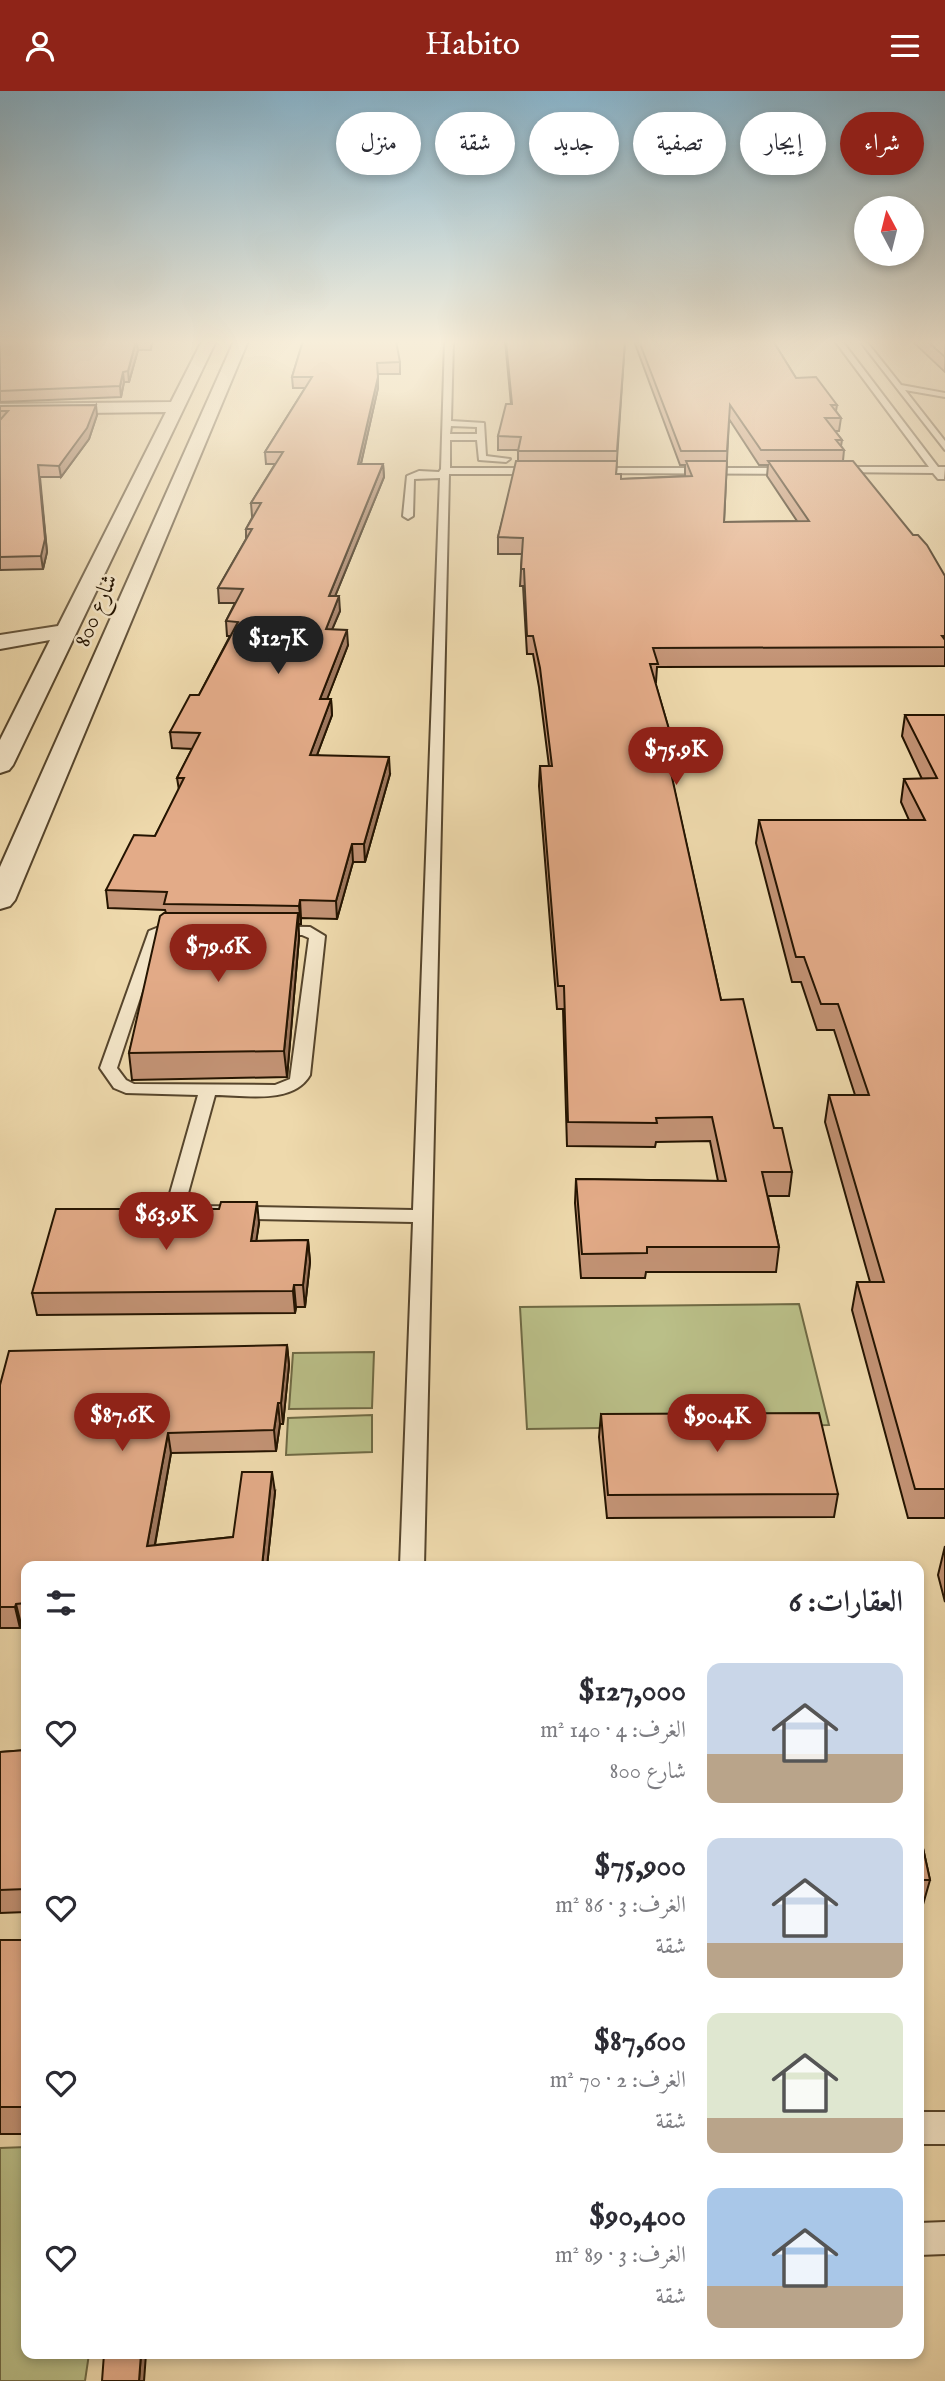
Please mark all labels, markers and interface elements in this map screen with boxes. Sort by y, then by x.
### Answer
text: Habito [425,25,520,66]
icon: person [21,27,59,65]
icon: menu [886,27,924,65]
chip: منزل [336,112,421,175]
chip: شقة [435,112,515,175]
chip: جديد [529,112,619,175]
chip: تصفية [633,112,726,175]
chip: إيجار [740,112,826,175]
chip: شراء [840,112,924,175]
north arrow [854,196,924,266]
map controls [854,196,924,266]
street label: شارع 800 [68,570,128,653]
pin: $127K [229,617,327,676]
text: $127K [248,624,308,653]
pin: $75.9K [619,727,733,787]
text: $75.9K [644,735,708,764]
pin: $79.6K [161,925,275,984]
text: $79.6K [186,932,250,961]
pin: $63.9K [109,1193,223,1252]
text: $63.9K [135,1200,197,1229]
pin: $87.6K [65,1393,179,1453]
pin: $90.4K [660,1395,774,1454]
text: $87.6K [90,1401,154,1430]
text: $90.4K [683,1402,751,1431]
icon: filters [42,1584,80,1622]
text: العقارات: 6 [789,1584,903,1622]
text: $127,000 [578,1673,686,1711]
icon: home [763,1691,847,1775]
icon: heart [42,1714,80,1752]
text: الغرف: 4 · 140 m² [540,1716,686,1745]
text: شارع 800 [609,1757,686,1786]
text: $75,900 [594,1848,686,1886]
icon: home [763,1866,847,1950]
icon: heart [42,1889,80,1927]
text: الغرف: 3 · 86 m² [555,1891,686,1920]
text: شقة [656,1932,686,1961]
text: $87,600 [593,2023,686,2061]
icon: home [763,2041,847,2125]
icon: heart [42,2064,80,2102]
text: الغرف: 2 · 70 m² [550,2066,686,2095]
text: شقة [656,2107,686,2136]
text: $90,400 [589,2198,686,2236]
icon: home [763,2216,847,2300]
icon: heart [42,2239,80,2277]
text: الغرف: 3 · 89 m² [555,2241,686,2270]
text: شقة [656,2282,686,2311]

